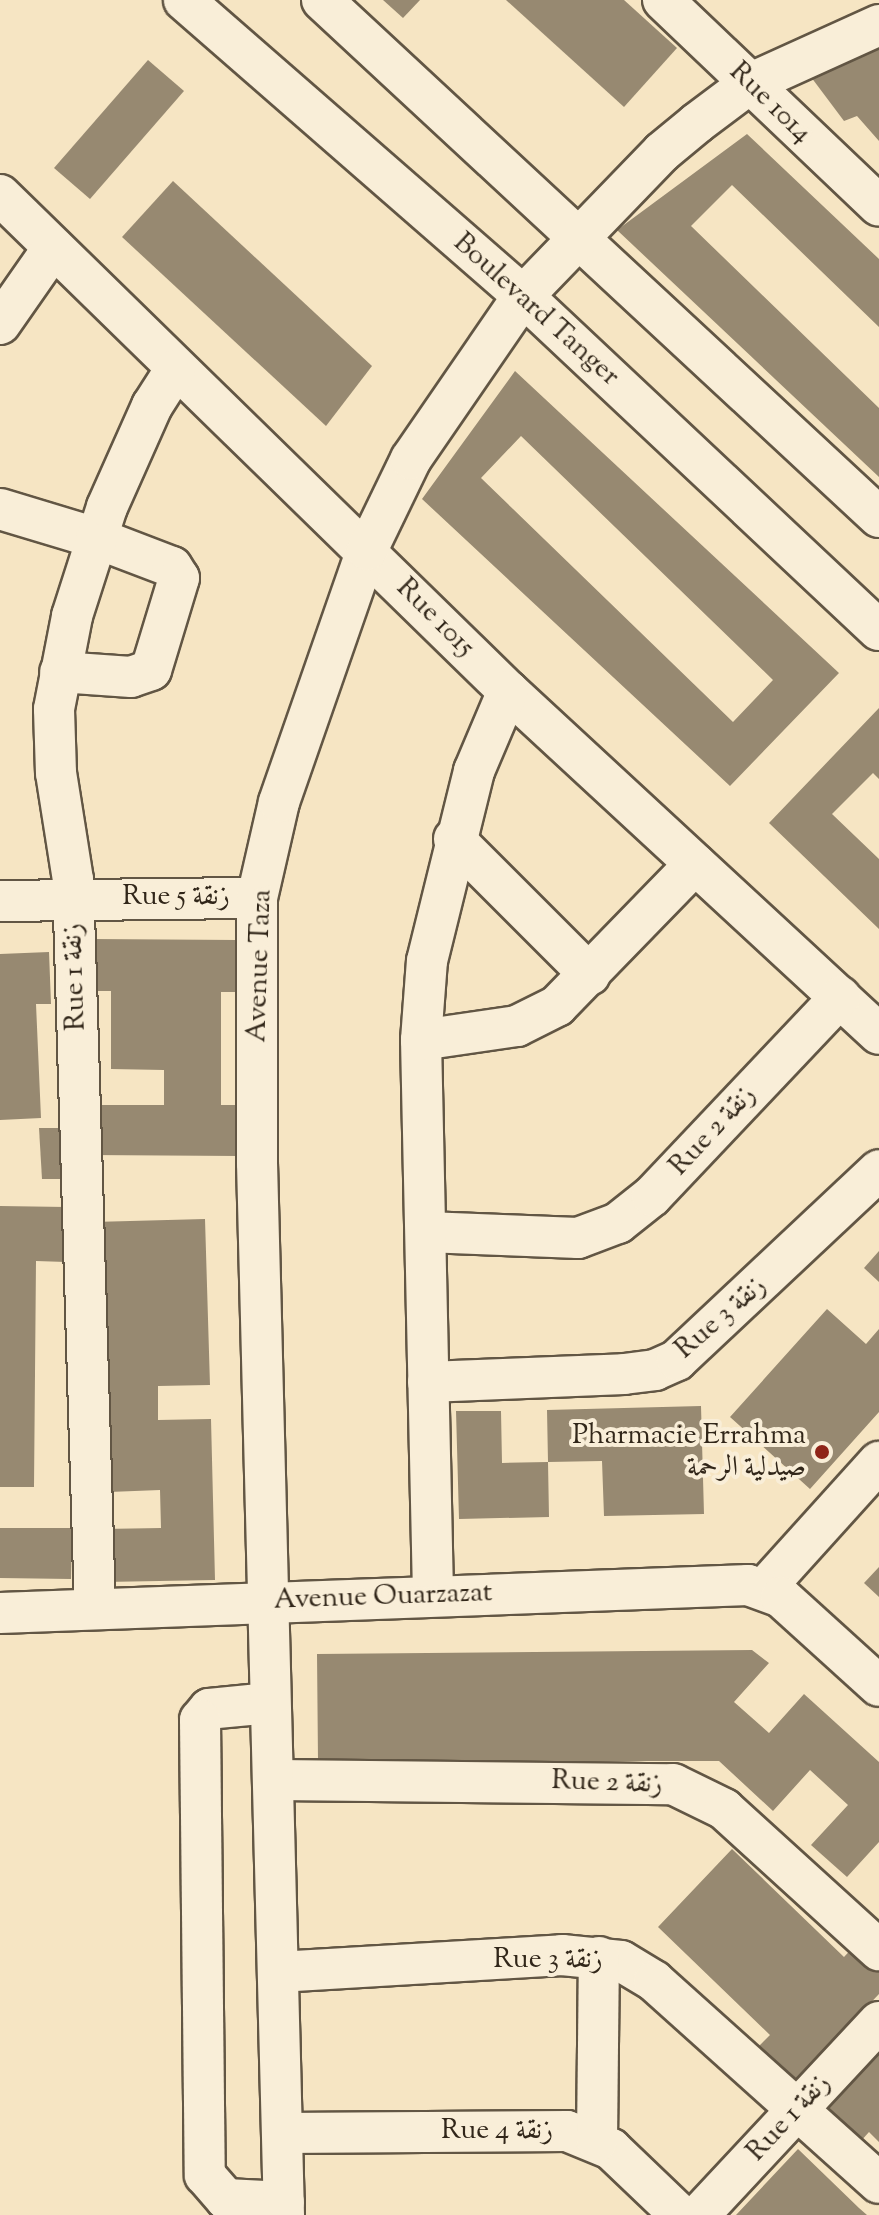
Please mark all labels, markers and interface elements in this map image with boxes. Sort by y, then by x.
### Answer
street label: Rue 1014 [722,56,818,150]
street label: Boulevard Tanger [446,227,626,393]
street label: Rue 1015 [389,572,481,664]
street label: Rue 5 زنقة [122,880,230,914]
street label: Avenue Taza [241,889,279,1043]
street label: Rue 1 زنقة [56,923,94,1031]
street label: Rue 2 زنقة [663,1079,763,1183]
street label: Rue 3 زنقة [669,1269,773,1367]
place label: Pharmacie Errahma صيدلية الرحمة [572,1419,806,1485]
marker: Pharmacie Errahma صيدلية الرحمة [813,1443,831,1461]
street label: Avenue Ouarzazat [273,1576,493,1618]
street label: Rue 2 زنقة [551,1764,663,1802]
street label: Rue 3 زنقة [493,1943,603,1977]
street label: Rue 1 زنقة [740,2067,838,2169]
street label: Rue 4 زنقة [441,2114,553,2148]

